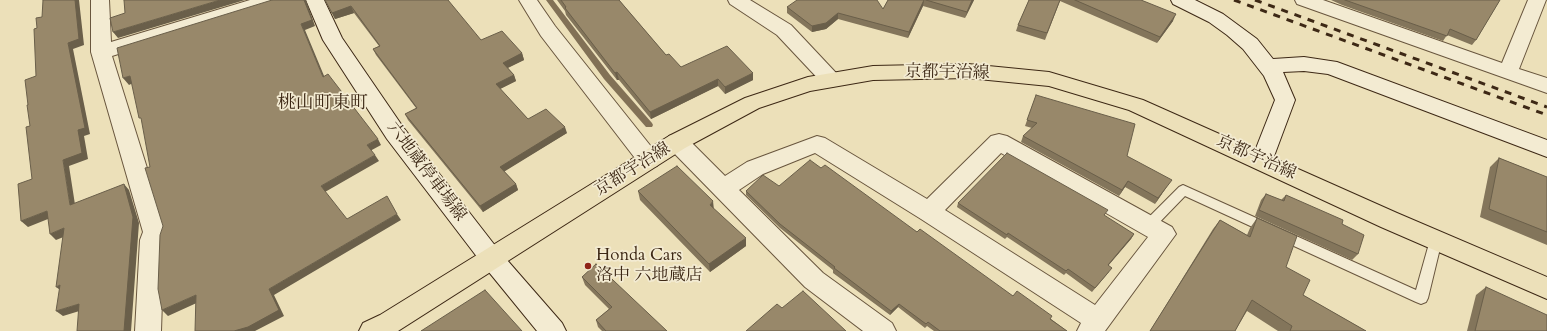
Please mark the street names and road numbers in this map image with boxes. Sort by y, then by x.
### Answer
street label: 京都宇治線 [904,62,990,84]
street label: 六地蔵停車場線 [382,118,470,226]
street label: 京都宇治線 [1213,131,1299,185]
street label: 京都宇治線 [592,139,674,201]

